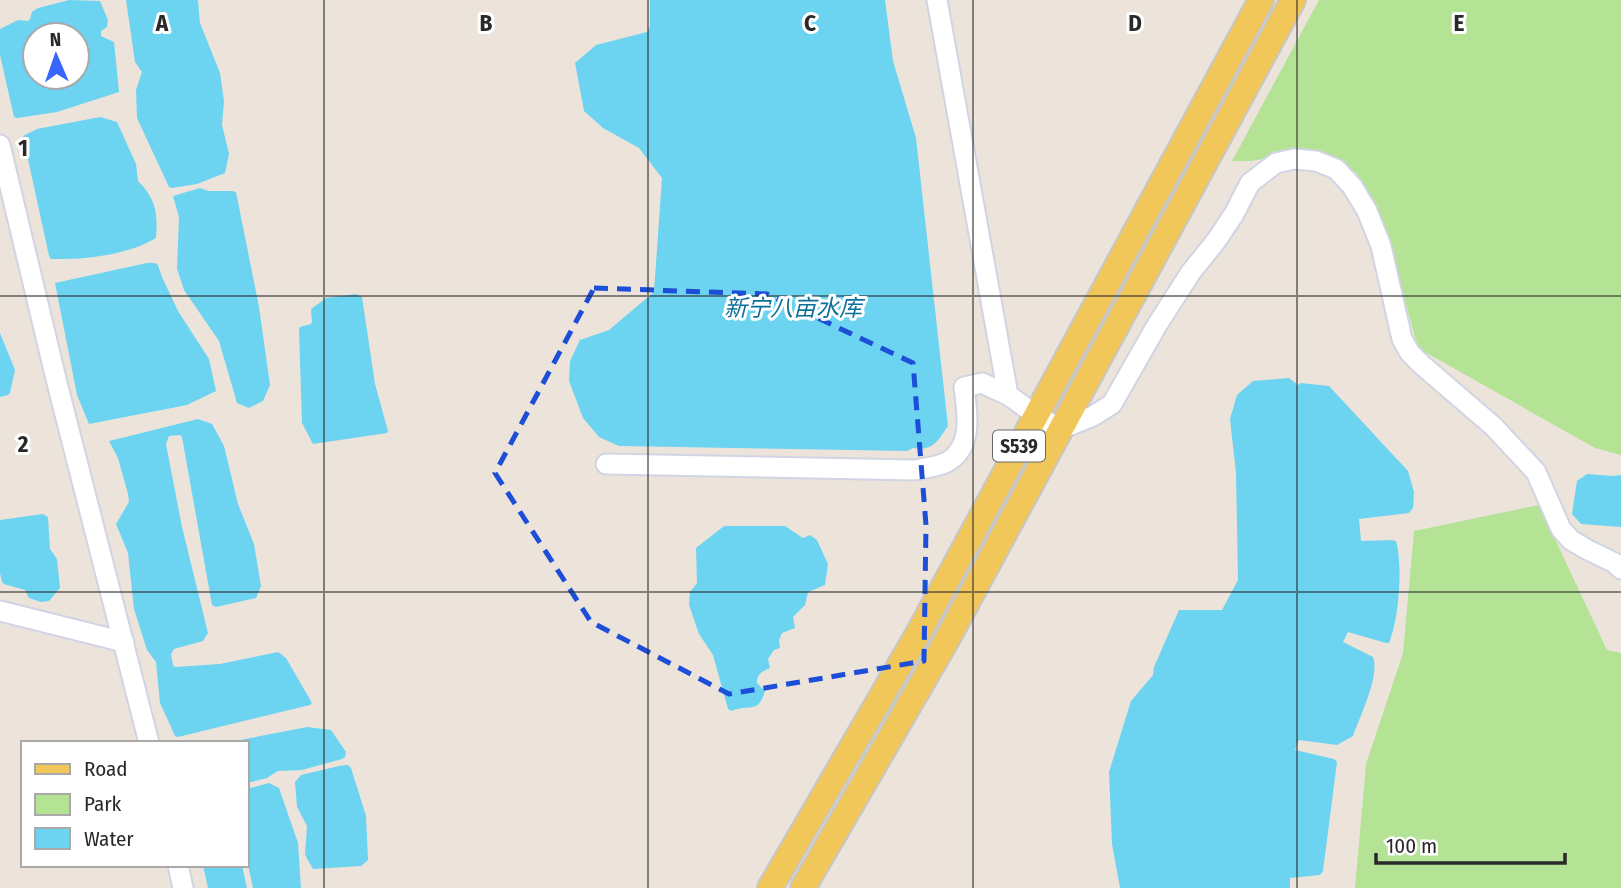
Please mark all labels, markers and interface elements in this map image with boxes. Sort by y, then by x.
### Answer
text: A [155,9,169,37]
text: B [480,9,493,37]
text: C [804,9,816,37]
text: D [1128,9,1142,37]
text: E [1454,9,1465,37]
north arrow [21,21,91,91]
text: N [49,28,62,51]
text: 1 [18,134,28,162]
water label: 新宁八亩水库 [724,294,866,322]
text: 2 [17,430,29,458]
road number: S539 [993,430,1045,462]
legend [21,741,248,867]
text: Road [84,756,128,782]
text: Park [84,791,122,817]
scale bar [1376,822,1565,866]
text: Water [84,826,134,852]
text: 100 m [1386,833,1437,859]

